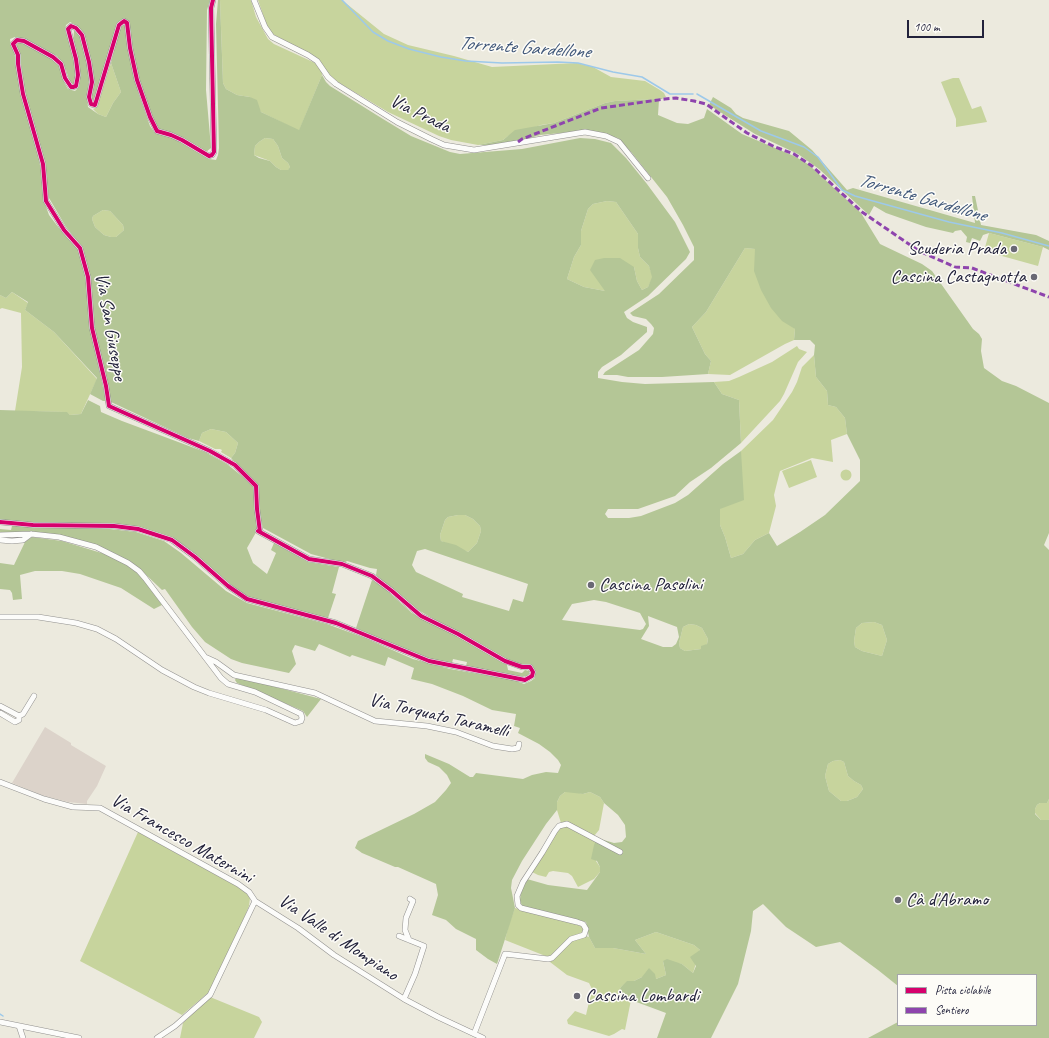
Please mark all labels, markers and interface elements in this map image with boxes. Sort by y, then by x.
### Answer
scale bar [909,12,986,38]
text: 100 m [914,19,940,35]
water label: Torrente Gardellone [458,31,590,65]
street label: Via Prada [386,90,454,138]
water label: Torrente Gardellone [855,168,989,228]
place label: Scuderia Prada [907,238,1006,260]
marker: Scuderia Prada [1009,244,1019,254]
place label: Cascina Castagnotta [891,266,1026,288]
street label: Via San Giuseppe [89,271,131,383]
marker: Cascina Castagnotta [1029,272,1039,282]
place label: Cascina Pasolini [599,574,702,596]
marker: Cascina Pasolini [586,580,596,590]
street label: Via Torquato Taramelli [367,689,511,743]
street label: Via Francesco Maternini [107,789,257,889]
place label: Cà d'Abramo [906,889,988,911]
street label: Via Valle di Mompiano [274,890,402,986]
marker: Cà d'Abramo [893,895,903,905]
legend [897,974,1037,1026]
text: Pista ciclabile [935,982,990,998]
place label: Cascina Lombardi [585,985,699,1007]
marker: Cascina Lombardi [572,991,582,1001]
text: Sentiero [935,1002,969,1018]

